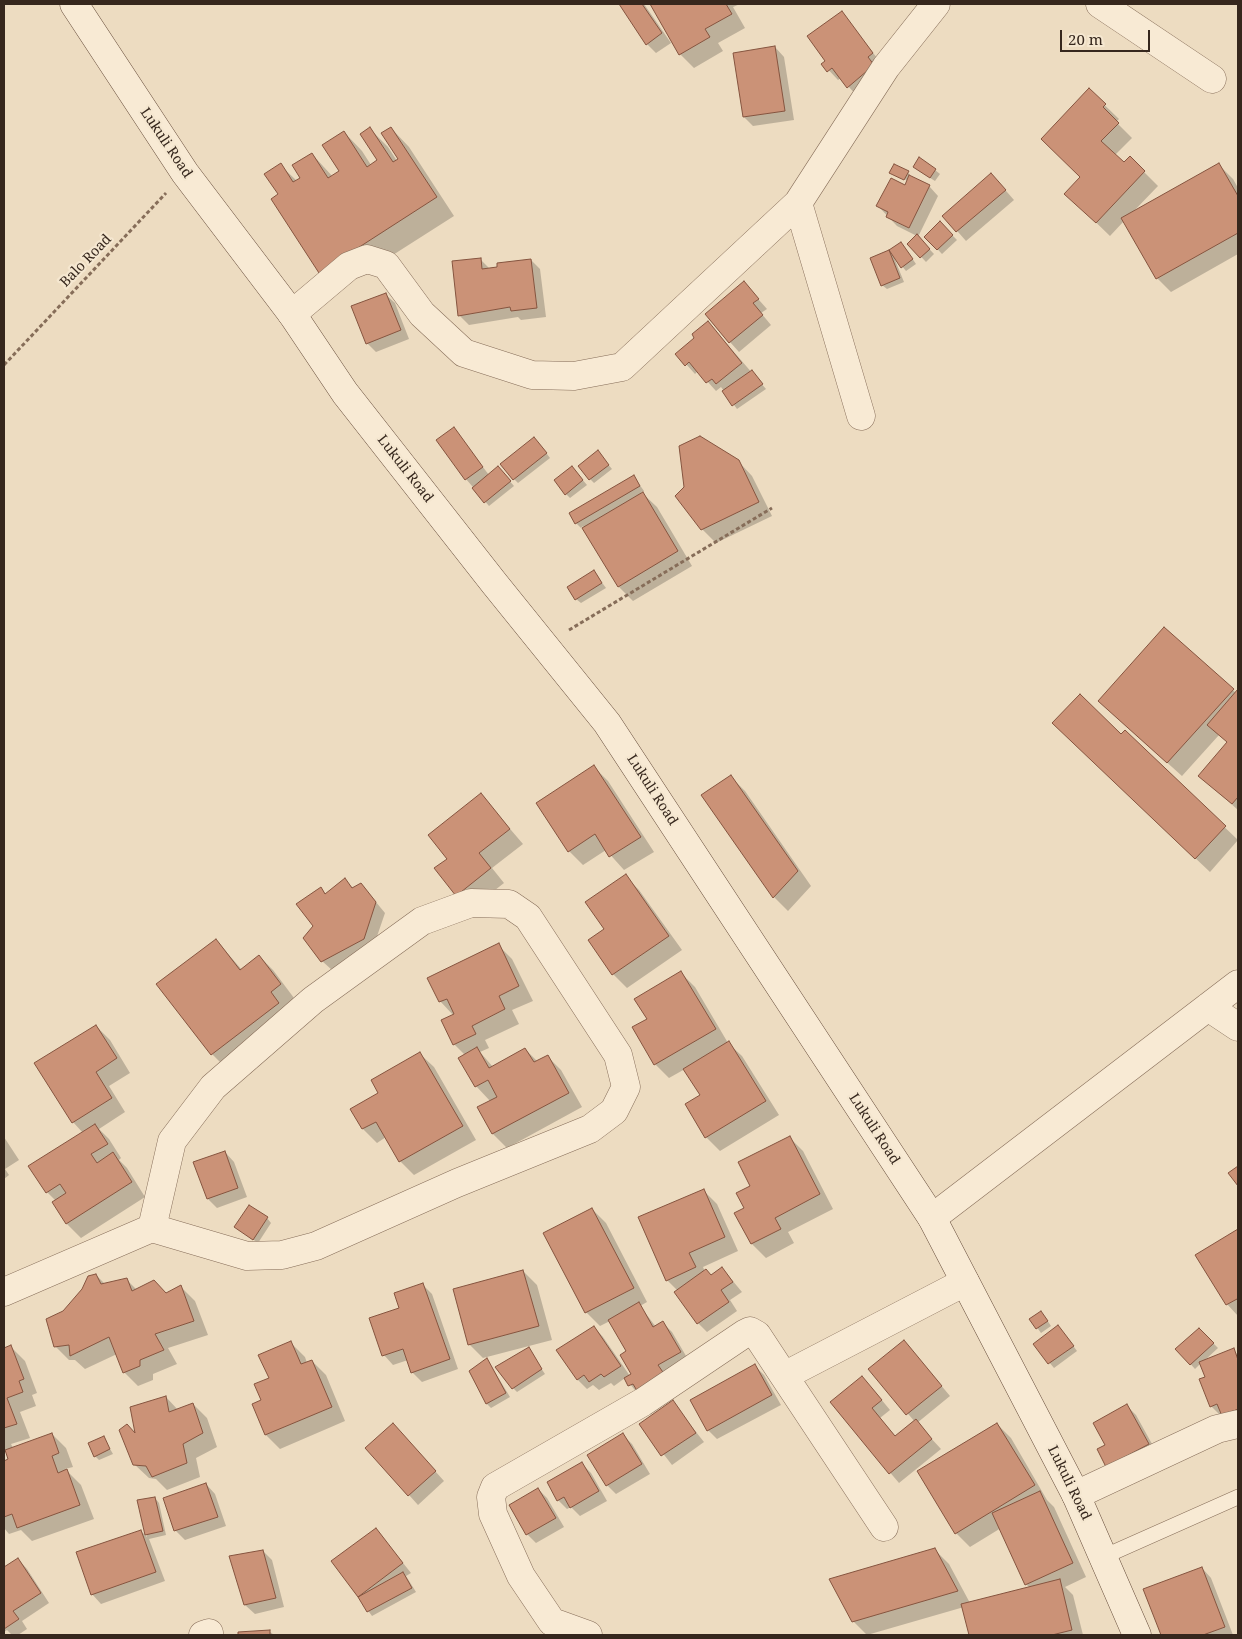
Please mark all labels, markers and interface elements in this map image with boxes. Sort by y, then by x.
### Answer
scale bar [1062,20,1152,52]
text: 20 m [1068,29,1103,49]
street label: Lukuli Road [136,105,196,181]
street label: Balo Road [57,231,115,291]
street label: Lukuli Road [373,432,437,506]
street label: Lukuli Road [623,752,681,828]
street label: Lukuli Road [845,1091,903,1167]
street label: Lukuli Road [1044,1443,1094,1523]

